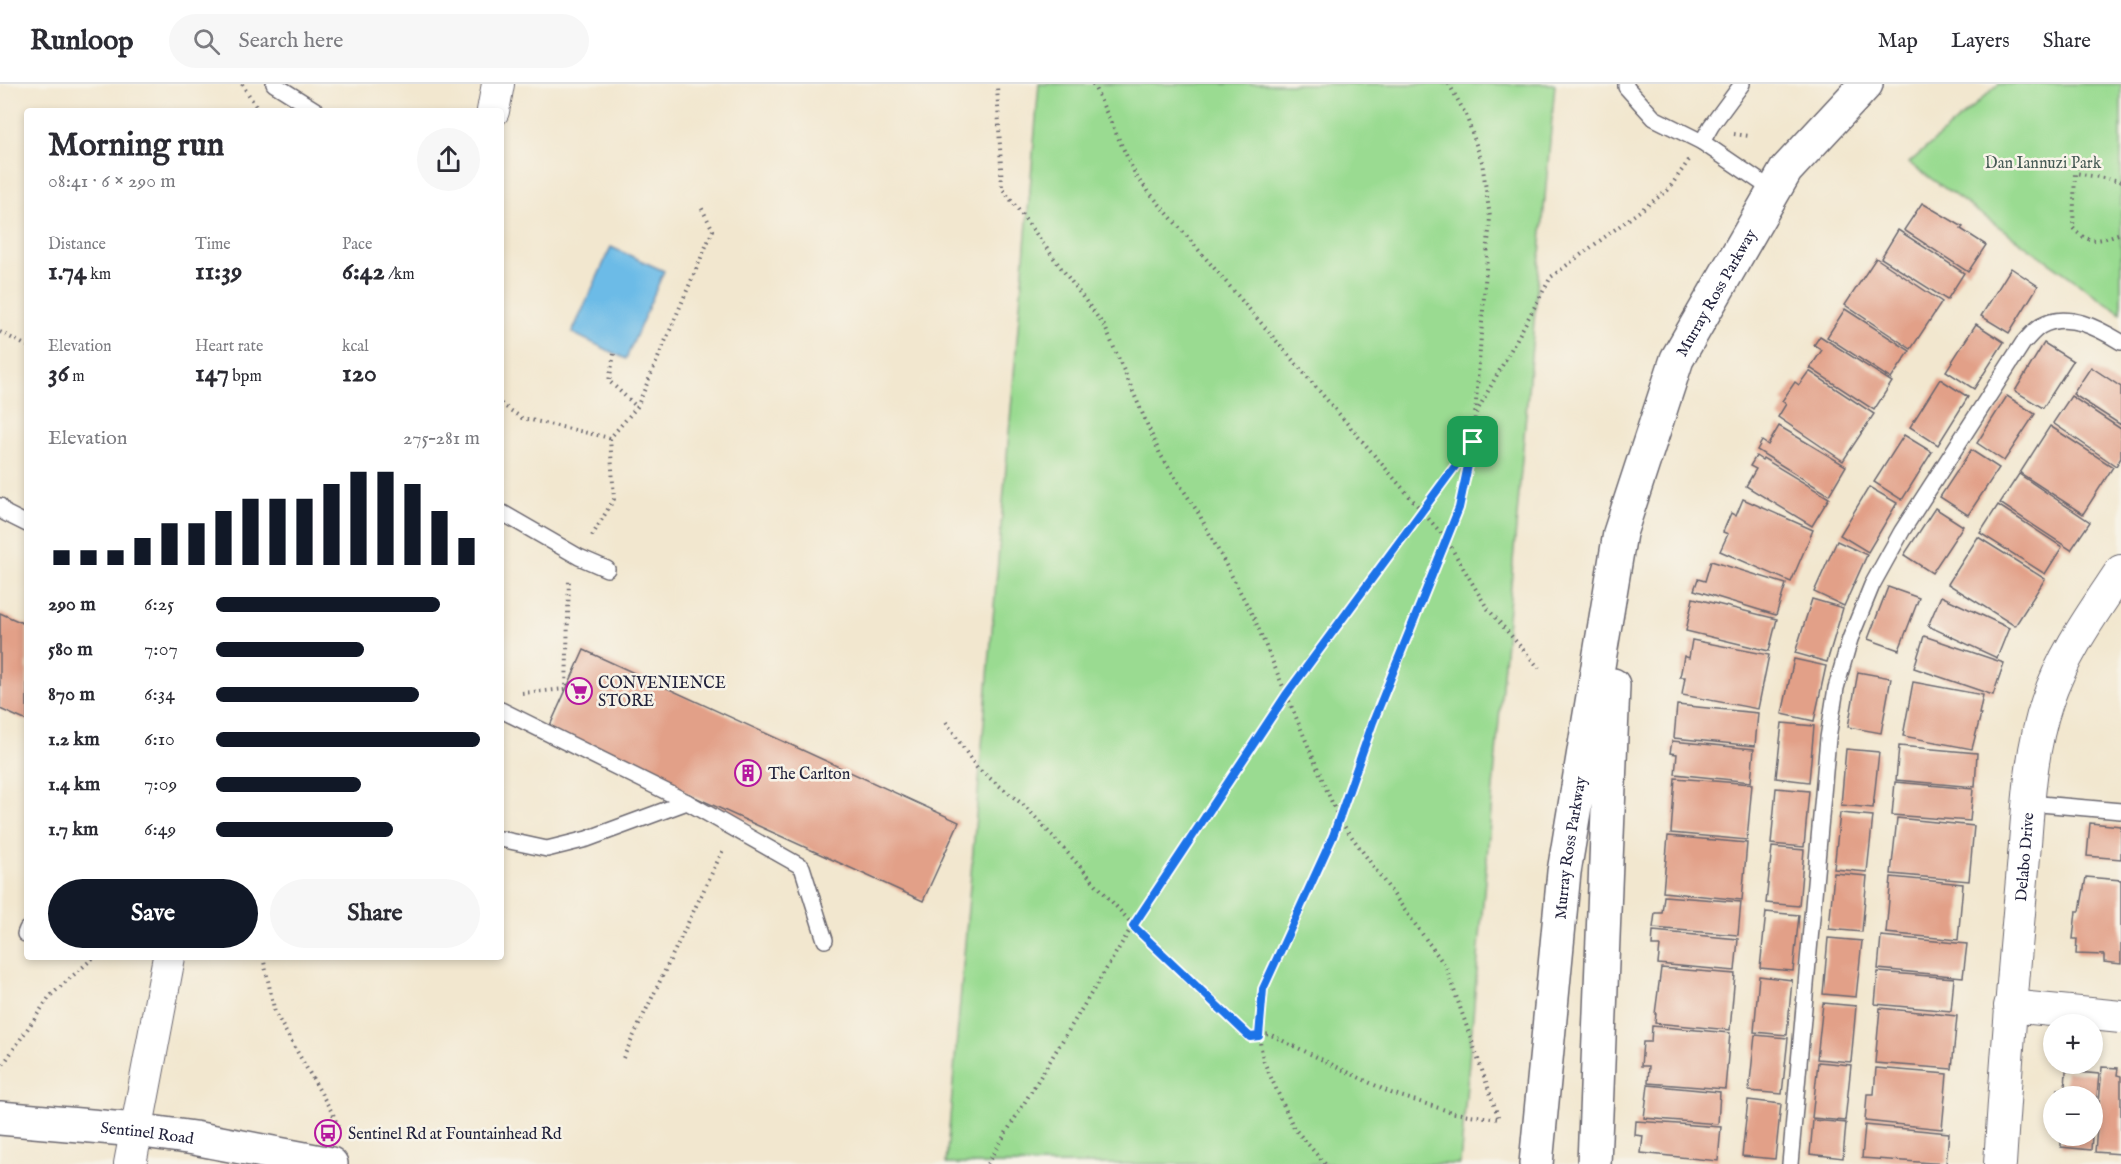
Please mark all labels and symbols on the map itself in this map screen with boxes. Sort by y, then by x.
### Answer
park label: Dan Iannuzi Park [1985,154,2102,174]
street label: Murray Ross Parkway [1673,226,1762,361]
pin [1447,416,1498,467]
place label: CONVENIENCE STORE [598,674,726,712]
supermarket icon: CONVENIENCE STORE [564,676,594,706]
building icon: The Carlton [733,758,763,788]
place label: The Carlton [768,765,851,785]
street label: Murray Ross Parkway [1552,775,1592,920]
street label: Delabo Drive [2012,812,2039,903]
bus stop icon: Sentinel Rd at Fountainhead Rd [313,1118,343,1148]
street label: Sentinel Road [100,1119,195,1150]
place label: Sentinel Rd at Fountainhead Rd [348,1125,562,1145]

